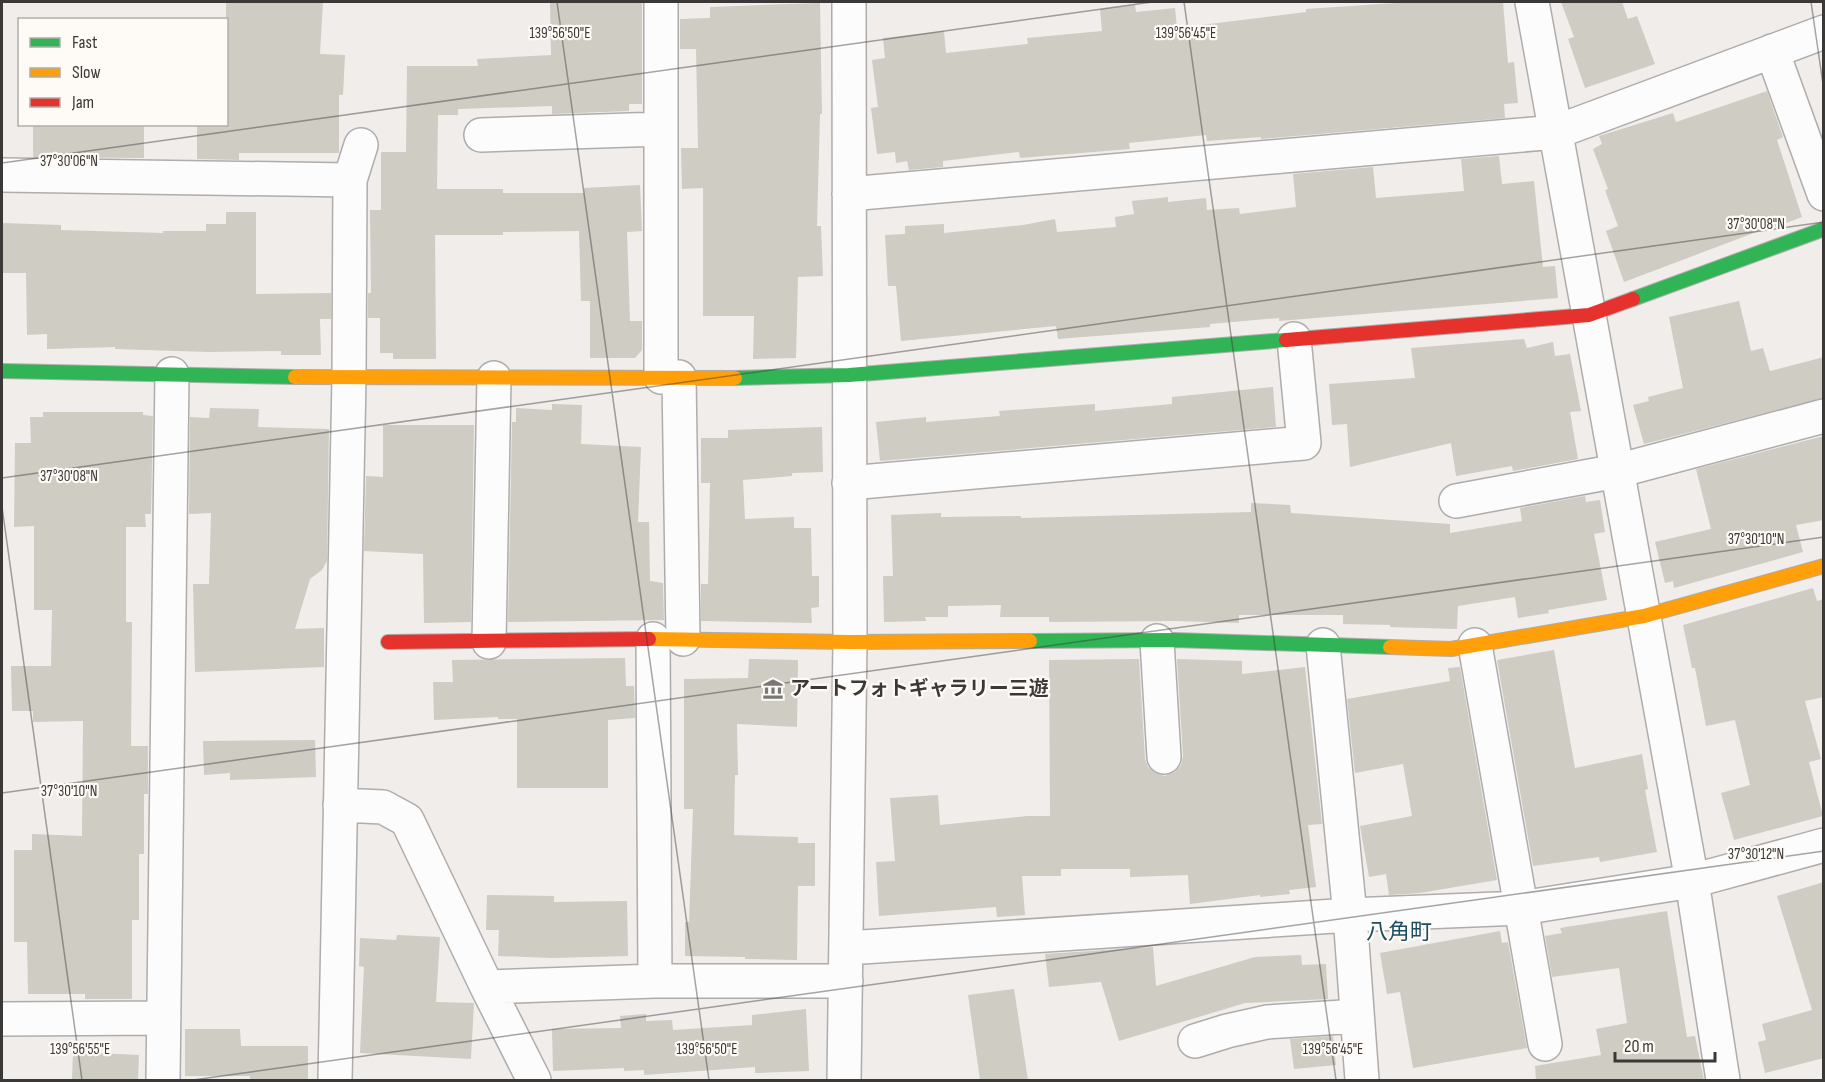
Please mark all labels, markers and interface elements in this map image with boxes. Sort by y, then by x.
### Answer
legend [18,18,228,126]
text: 139°56'50"E [530,24,590,43]
text: 139°56'45"E [1156,24,1216,43]
text: Fast [72,32,98,53]
text: Slow [72,62,101,83]
text: Jam [71,92,94,113]
text: 37°30'06"N [40,152,98,171]
text: 37°30'08"N [1727,215,1785,234]
text: 37°30'08"N [40,467,98,486]
text: 37°30'10"N [1728,530,1784,549]
museum icon: アートフォトギャラリー三遊 [761,677,785,701]
place label: アートフォトギャラリー三遊 [790,677,1049,701]
text: 37°30'10"N [41,782,97,801]
text: 37°30'12"N [1728,845,1784,864]
district label: 八角町 [1366,919,1432,946]
scale bar [1615,1025,1716,1063]
text: 20 m [1624,1036,1654,1057]
text: 139°56'55"E [50,1040,110,1059]
text: 139°56'50"E [677,1040,737,1059]
text: 139°56'45"E [1303,1040,1363,1059]

